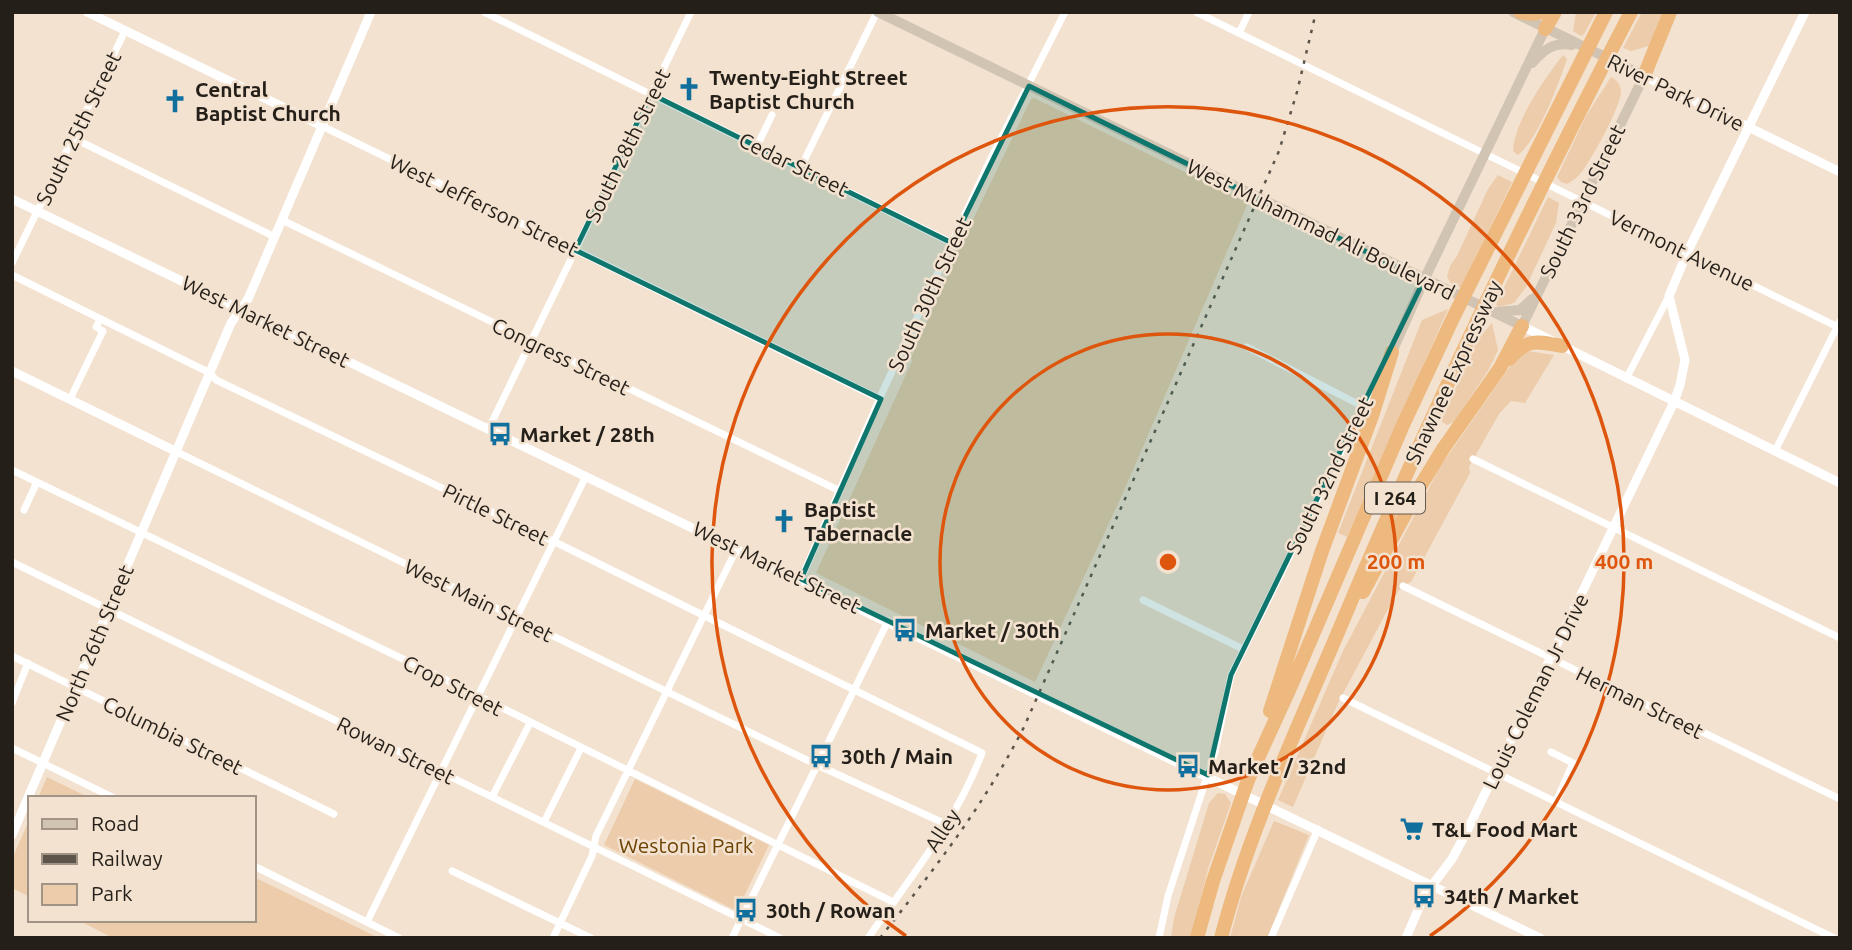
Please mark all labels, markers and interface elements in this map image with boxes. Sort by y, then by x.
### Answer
street label: South 25th Street [30,47,126,209]
street label: River Park Drive [1604,49,1748,135]
street label: South 28th Street [579,64,675,226]
place label: Twenty-Eight Street Baptist Church [709,65,908,113]
church icon: Twenty-Eight Street Baptist Church [675,75,703,103]
place label: Central Baptist Church [195,77,341,125]
church icon: Central Baptist Church [161,87,189,115]
street label: South 33rd Street [1534,120,1630,282]
street label: Cedar Street [735,127,853,201]
street label: West Jefferson Street [386,149,582,261]
street label: West Muhammad Ali Boulevard [1183,154,1459,304]
street label: Vermont Avenue [1606,205,1758,295]
street label: South 30th Street [883,213,975,375]
street label: West Market Street [178,270,354,372]
street label: Shawnee Expressway [1400,276,1506,468]
street label: Congress Street [488,312,634,400]
street label: South 32nd Street [1281,393,1377,557]
bus stop icon: Market / 28th [486,420,514,448]
place label: Market / 28th [520,422,655,446]
street label: Pirtle Street [439,478,553,550]
road number: I 264 [1365,482,1425,513]
place label: Baptist Tabernacle [804,497,912,545]
church icon: Baptist Tabernacle [770,507,798,535]
street label: West Market Street [689,516,865,618]
text: 200 m [1367,549,1425,573]
text: 400 m [1595,549,1653,573]
centre of rings [1156,550,1180,574]
street label: West Main Street [401,554,557,646]
street label: North 26th Street [50,561,138,725]
street label: Louis Coleman Jr Drive [1477,589,1593,793]
bus stop icon: Market / 30th [891,616,919,644]
place label: Market / 30th [925,618,1060,642]
street label: Crop Street [399,650,507,720]
street label: Herman Street [1572,661,1708,743]
street label: Columbia Street [99,691,247,779]
street label: Rowan Street [333,711,459,789]
bus stop icon: 30th / Main [807,742,835,770]
place label: 30th / Main [841,744,953,768]
bus stop icon: Market / 32nd [1174,752,1202,780]
place label: Market / 32nd [1208,754,1346,778]
legend [28,796,256,922]
street label: Alley [919,804,965,856]
text: Road [91,811,139,835]
supermarket icon: T&L Food Mart [1398,815,1426,843]
place label: T&L Food Mart [1432,817,1578,841]
park label: Westonia Park [619,833,754,857]
text: Railway [91,846,163,870]
text: Park [91,881,133,905]
bus stop icon: 34th / Market [1410,882,1438,910]
place label: 34th / Market [1444,884,1579,908]
bus stop icon: 30th / Rowan [732,896,760,924]
place label: 30th / Rowan [766,898,896,922]

